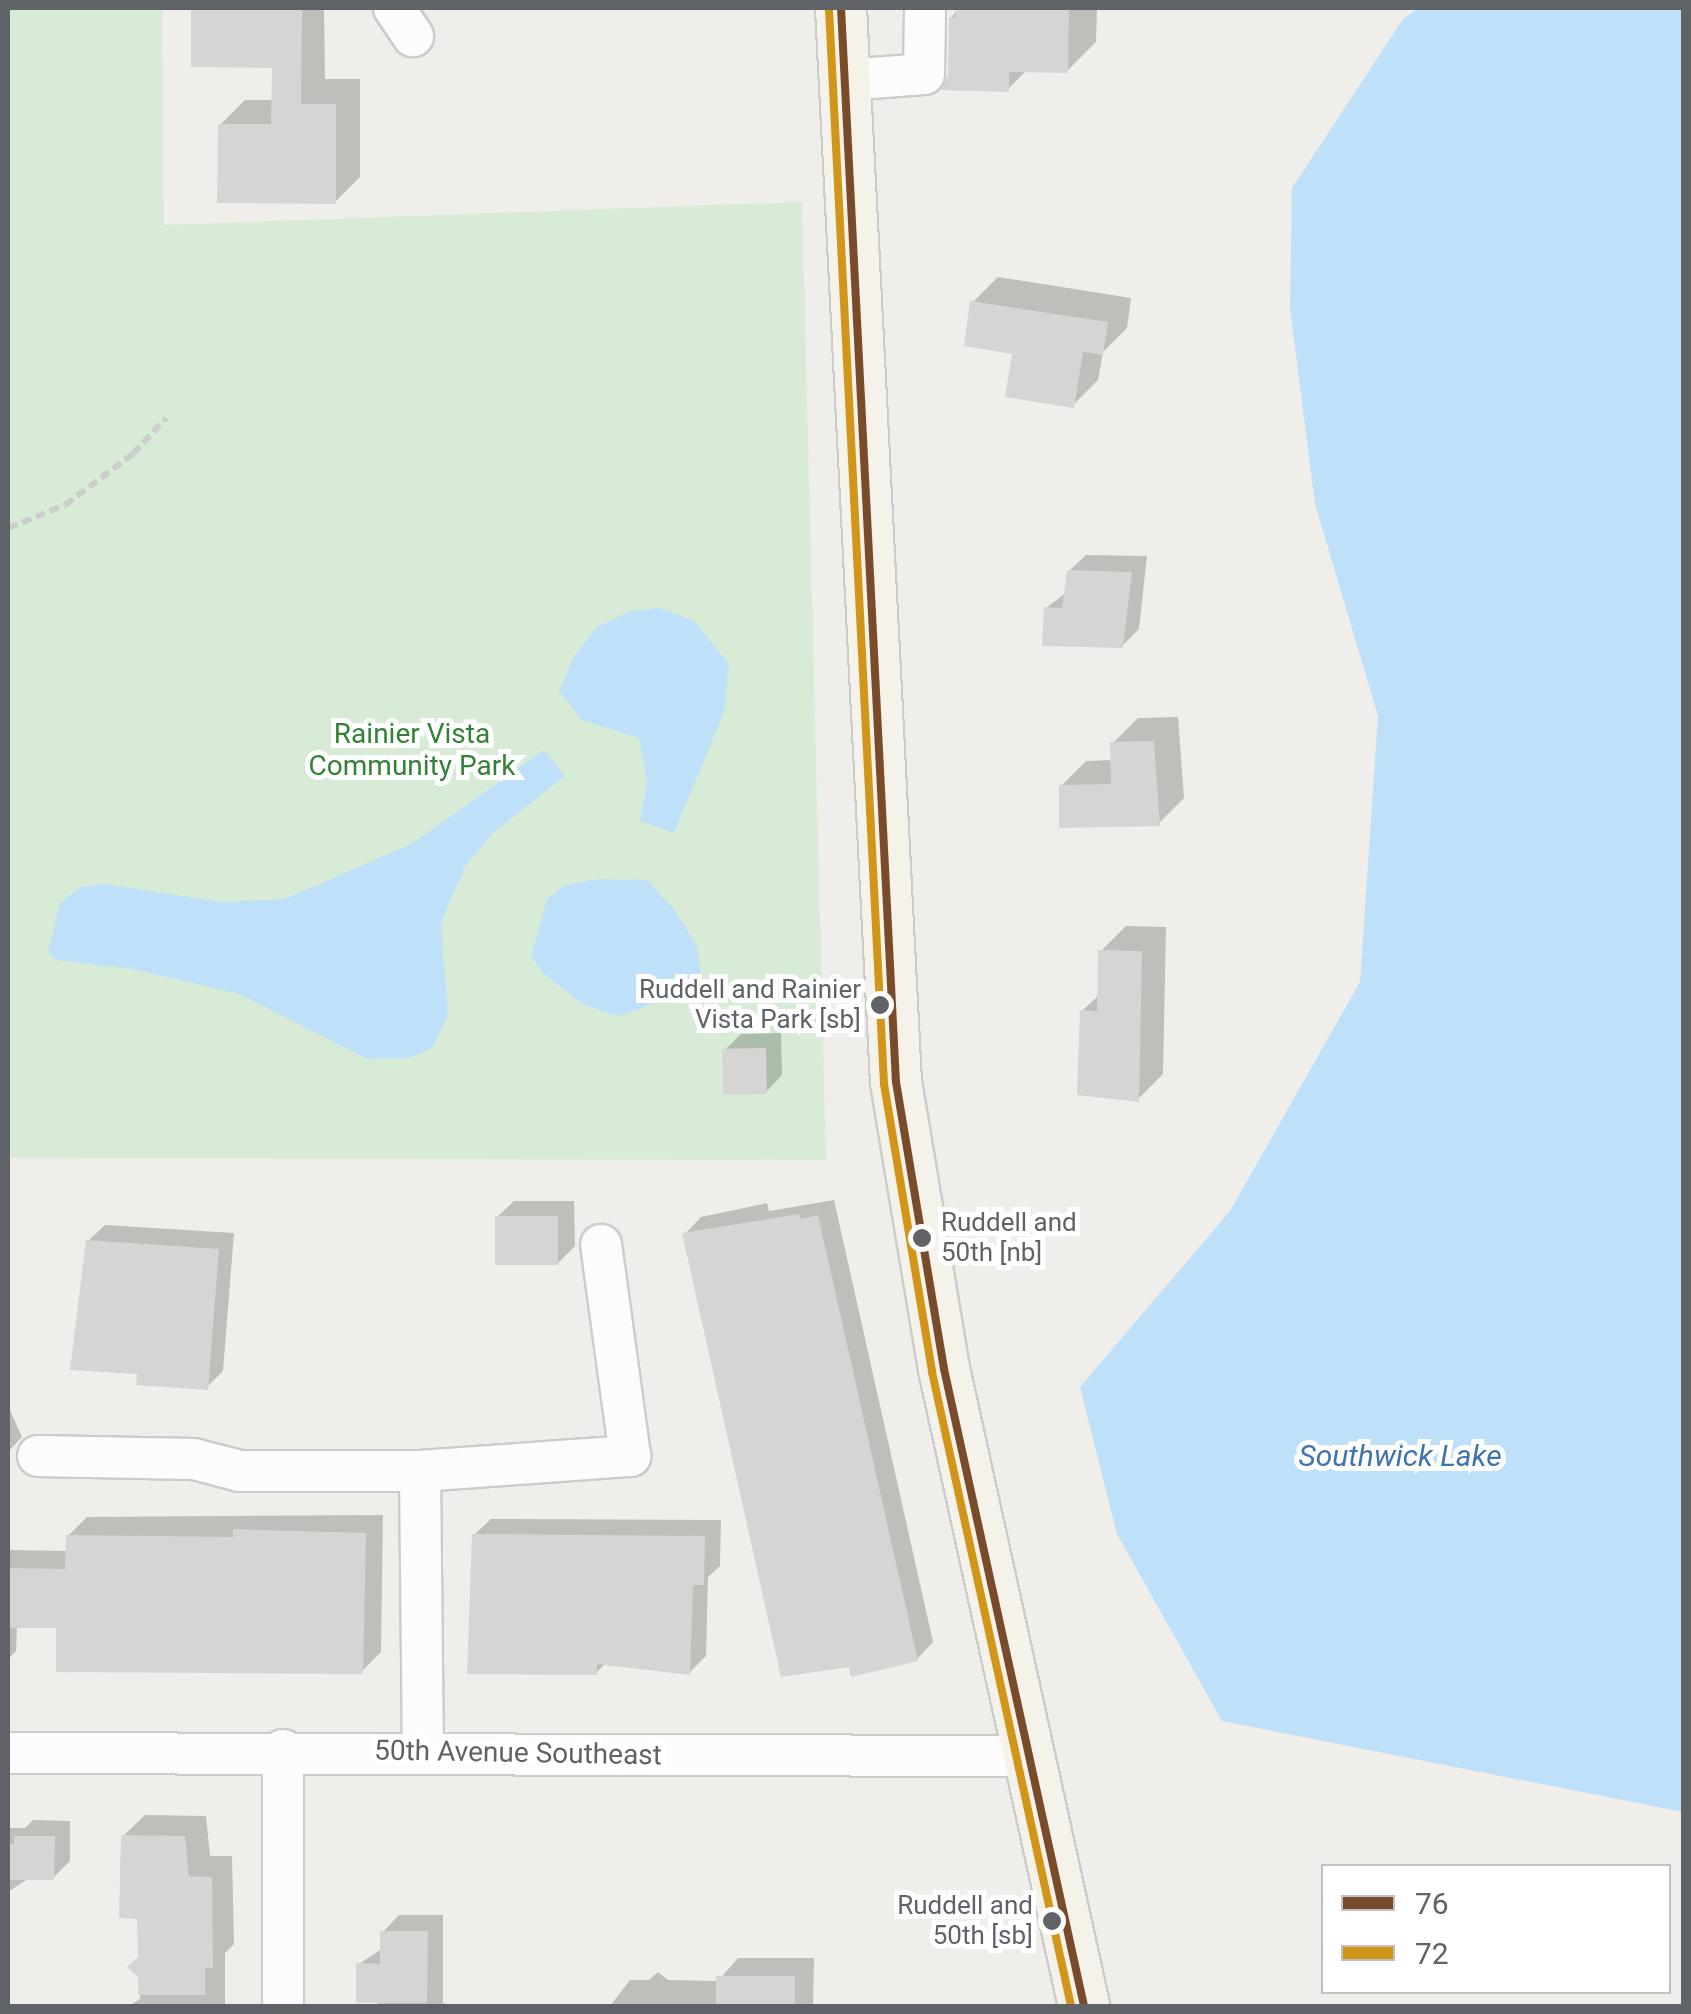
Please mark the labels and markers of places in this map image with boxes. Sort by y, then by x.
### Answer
place label: Ruddell and Rainier Vista Park [sb] [639,974,861,1036]
marker: Ruddell and Rainier Vista Park [sb] [870,995,890,1015]
place label: Ruddell and 50th [nb] [941,1207,1077,1268]
marker: Ruddell and 50th [nb] [912,1228,932,1248]
place label: Ruddell and 50th [sb] [897,1890,1033,1952]
marker: Ruddell and 50th [sb] [1042,1911,1062,1931]

